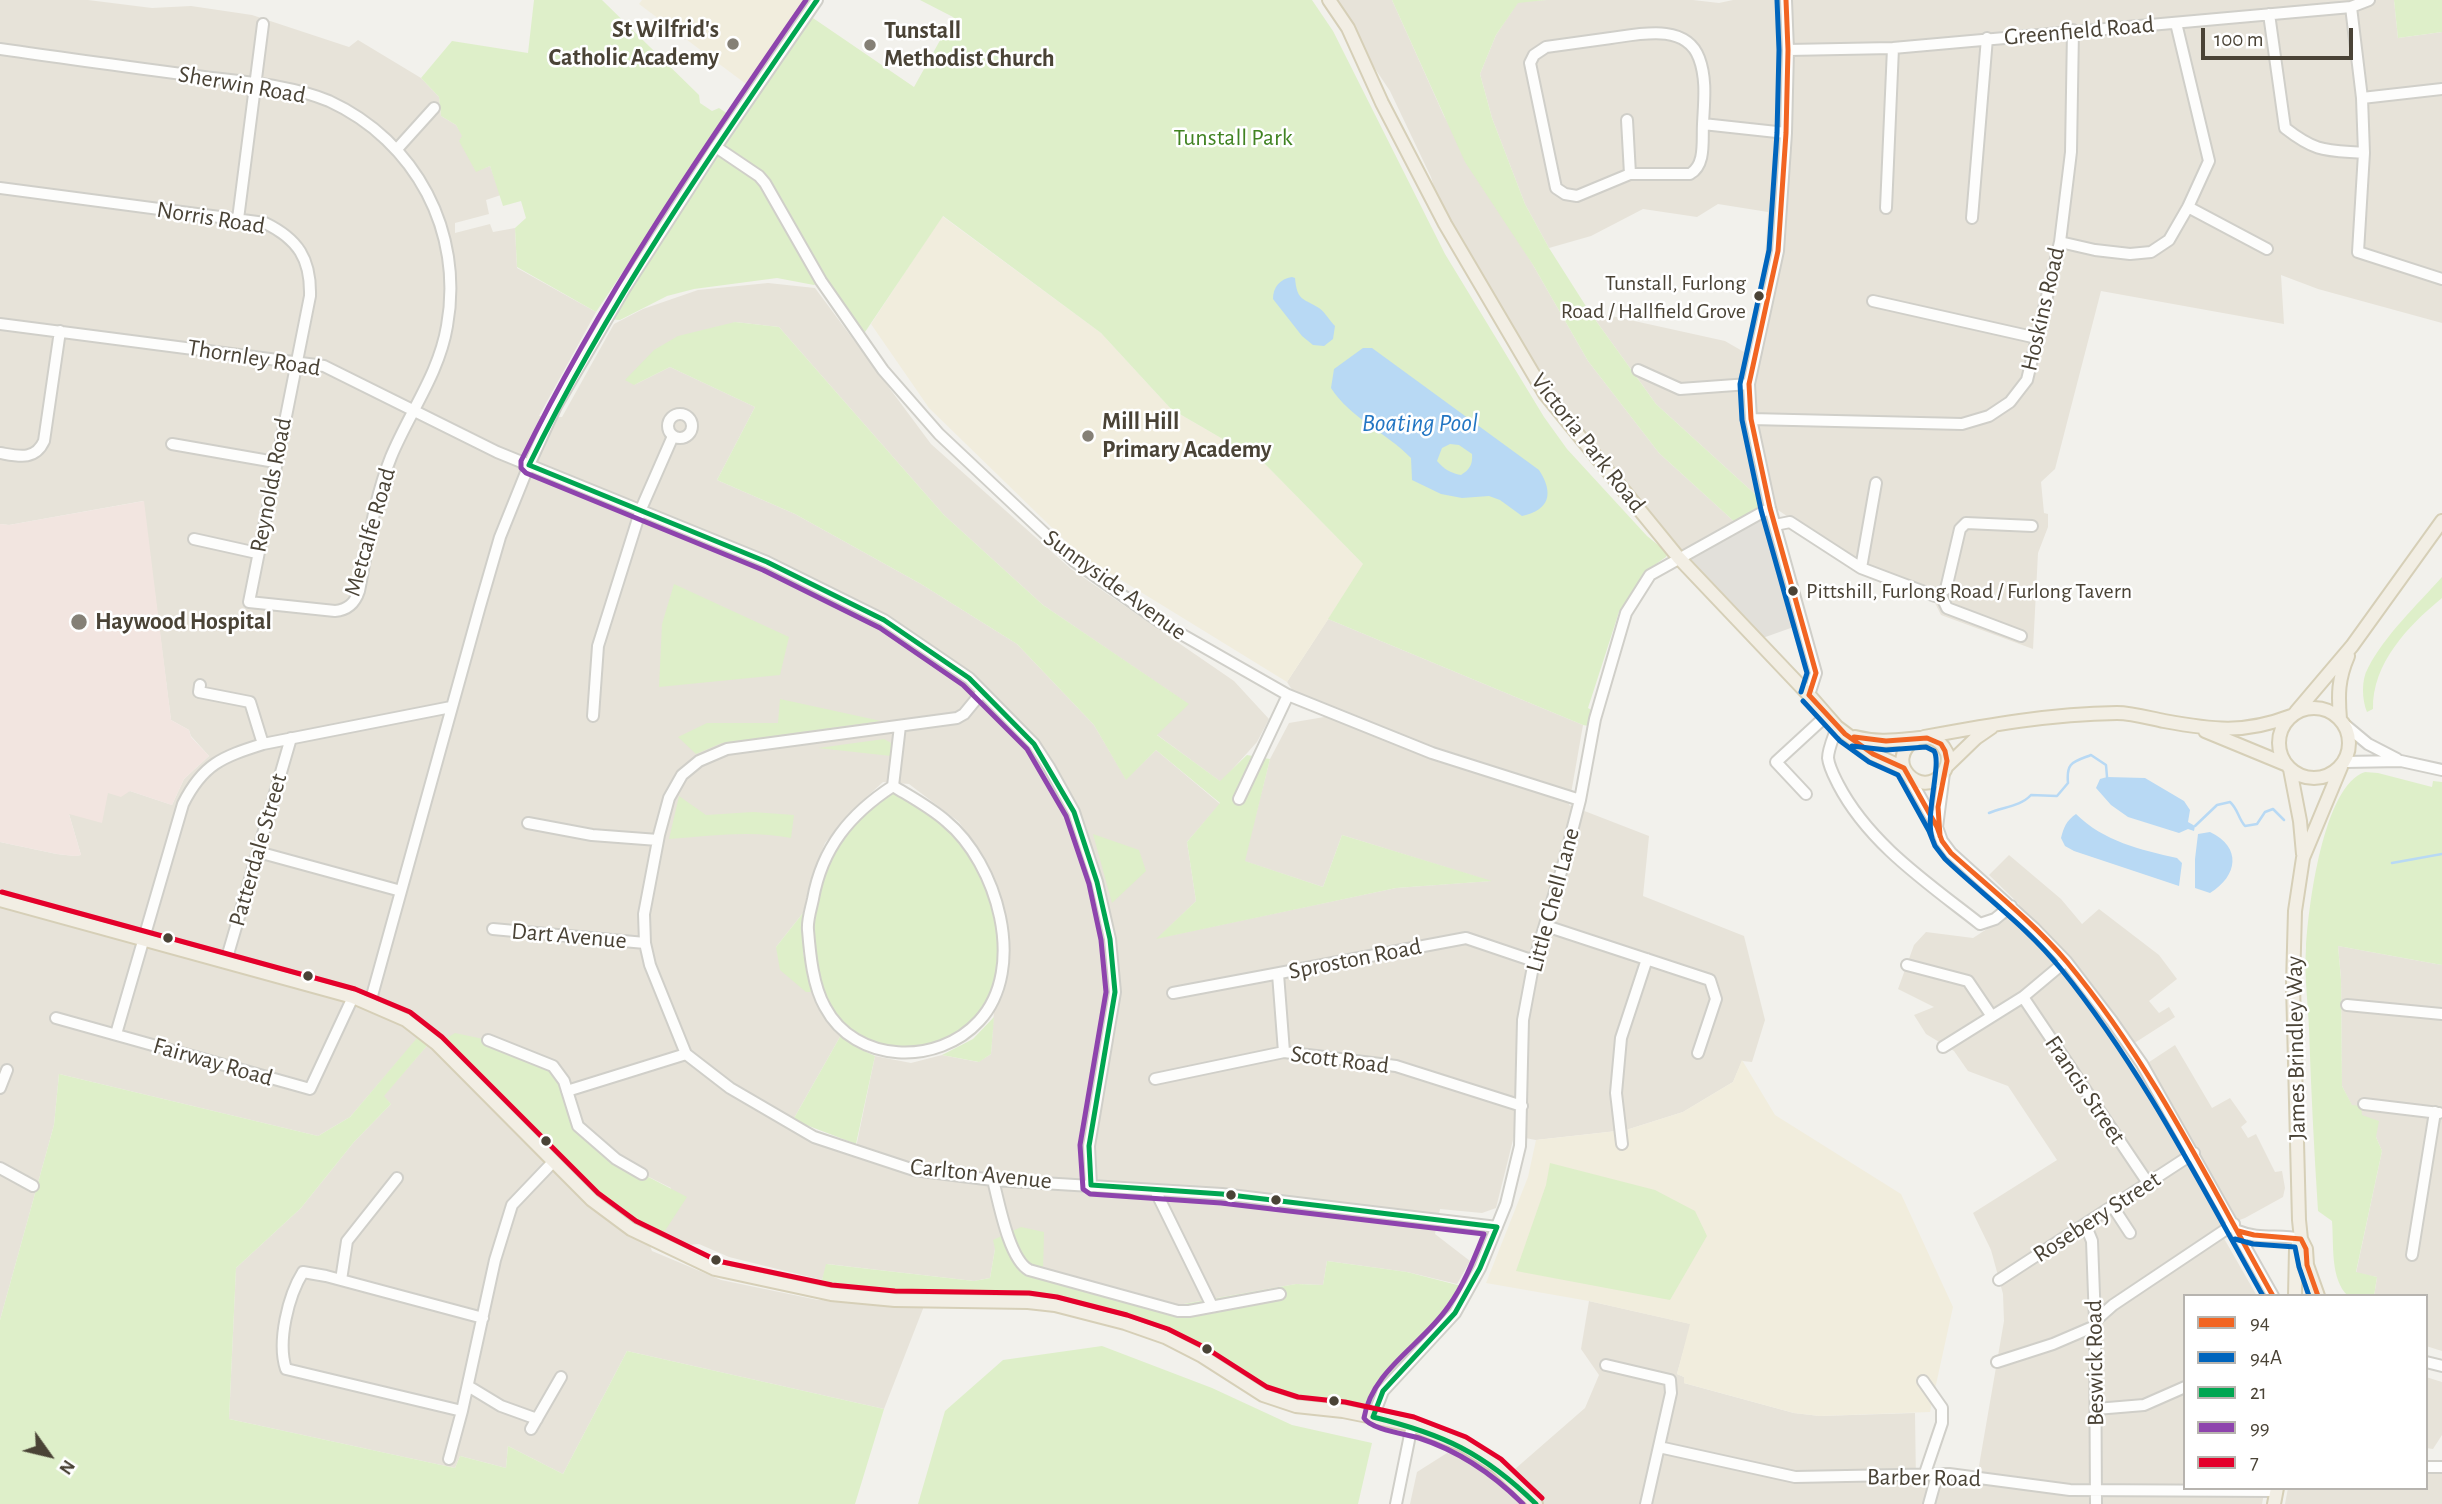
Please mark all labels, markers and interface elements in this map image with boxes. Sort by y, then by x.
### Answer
street label: Greenfield Road [2003,10,2155,52]
scale bar [2204,14,2356,58]
place label: St Wilfrid's Catholic Academy [549,16,719,72]
place label: Tunstall Methodist Church [884,17,1055,73]
text: 100 m [2214,29,2264,50]
marker: St Wilfrid's Catholic Academy [725,36,741,52]
marker: Tunstall Methodist Church [862,37,878,53]
street label: Sherwin Road [176,60,308,110]
park label: Tunstall Park [1173,124,1293,152]
street label: Norris Road [155,195,267,241]
street label: Hoskins Road [2015,244,2071,374]
place label: Tunstall, Furlong Road / Hallfield Grove [1561,270,1746,322]
marker: Tunstall, Furlong Road / Hallfield Grove [1752,289,1766,303]
street label: Thornley Road [185,333,323,383]
street label: Victoria Park Road [1525,367,1651,519]
water label: Boating Pool [1362,407,1478,439]
place label: Mill Hill Primary Academy [1102,408,1272,464]
street label: Reynolds Road [244,415,298,555]
marker: Mill Hill Primary Academy [1080,428,1096,444]
street label: Metcalfe Road [338,464,402,600]
street label: Sunnyside Avenue [1038,523,1192,647]
place label: Pittshill, Furlong Road / Furlong Tavern [1806,578,2132,604]
marker: Pittshill, Furlong Road / Furlong Tavern [1786,584,1800,598]
place label: Haywood Hospital [95,608,272,636]
marker: Haywood Hospital [69,612,89,632]
street label: Patterdale Street [222,770,294,930]
street label: Little Chell Lane [1520,825,1586,975]
street label: Dart Avenue [510,917,628,955]
unlabelled marker [161,931,175,945]
street label: Sproston Road [1286,932,1424,986]
street label: James Brindley Way [2280,956,2312,1140]
unlabelled marker [301,969,315,983]
street label: Francis Street [2038,1030,2132,1150]
street label: Fairway Road [150,1031,276,1093]
street label: Scott Road [1289,1040,1391,1080]
unlabelled marker [539,1134,553,1148]
street label: Carlton Avenue [909,1152,1053,1196]
street label: Rosebery Street [2028,1165,2166,1269]
unlabelled marker [1224,1188,1238,1202]
unlabelled marker [1269,1193,1283,1207]
unlabelled marker [709,1253,723,1267]
legend [2183,1294,2428,1490]
street label: Beswick Road [2079,1300,2111,1426]
text: 94 [2250,1312,2270,1333]
unlabelled marker [1200,1342,1214,1356]
text: 94A [2250,1347,2282,1368]
text: 21 [2250,1382,2267,1403]
unlabelled marker [1327,1394,1341,1408]
text: 99 [2250,1417,2270,1438]
north arrow [14,1420,84,1490]
text: 7 [2250,1452,2259,1473]
text: N [55,1456,78,1478]
street label: Barber Road [1867,1463,1981,1493]

